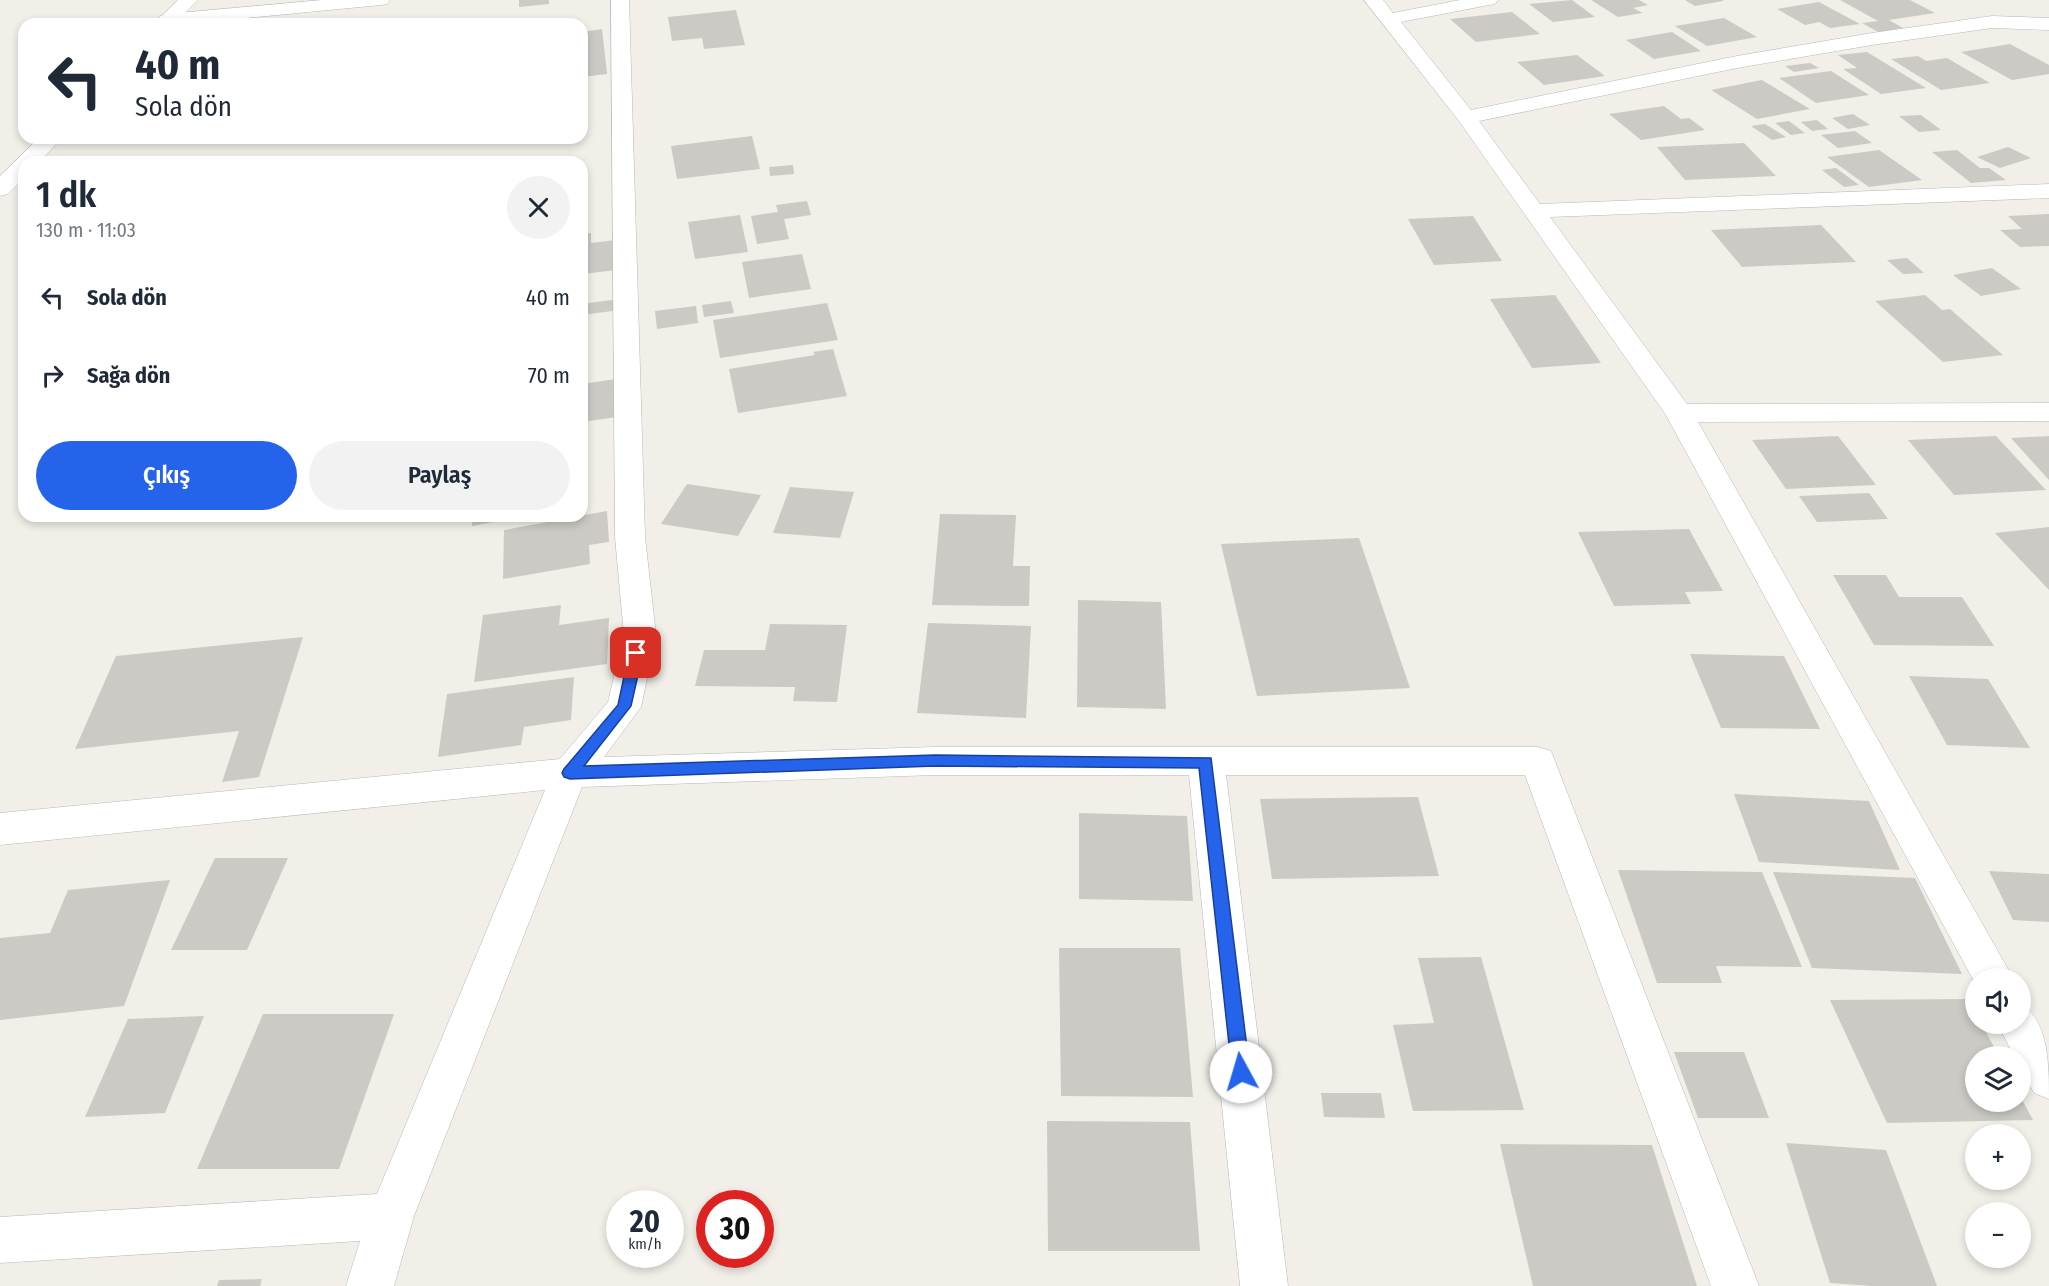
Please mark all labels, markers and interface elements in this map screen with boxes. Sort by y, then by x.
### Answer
text: 40 m [135,40,220,90]
icon: left [36,42,114,120]
text: Sola dön [135,91,232,123]
text: 1 dk [36,173,96,217]
button: close [507,176,570,239]
text: 130 m · 11:03 [36,218,136,242]
icon: left [36,281,69,314]
text: Sola dön [87,284,167,311]
text: 40 m [526,284,570,311]
icon: right [36,359,69,392]
text: Sağa dön [87,362,170,389]
text: 70 m [528,362,570,389]
button: Çıkış [36,441,297,510]
button: Paylaş [309,441,570,510]
pin [610,627,661,678]
icon: arrive [619,636,652,669]
map controls [1965,968,2031,1268]
button: sound [1965,968,2031,1034]
position arrow [1209,1040,1273,1104]
button: layers [1965,1046,2031,1112]
button: + [1965,1124,2031,1190]
speed limit sign: 30 [696,1190,774,1268]
button: − [1965,1202,2031,1268]
text: 20 [630,1204,660,1240]
text: km/h [628,1235,662,1253]

